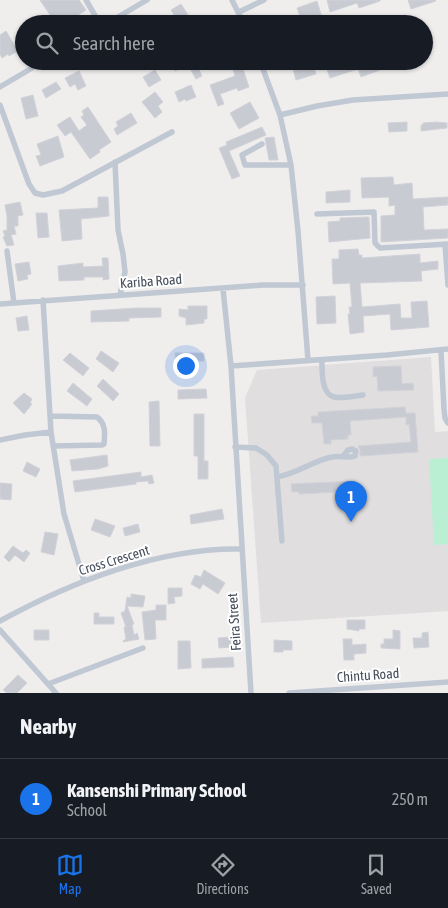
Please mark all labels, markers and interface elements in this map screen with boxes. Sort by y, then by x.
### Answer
search box [15,15,433,70]
icon: search [33,29,61,57]
text: Search here [73,32,155,54]
street label: Kariba Road [119,271,183,291]
your location [173,353,199,379]
pin: 1 [335,481,367,522]
street label: Cross Crescent [77,542,151,578]
street label: Feira Street [224,593,244,651]
street label: Chintu Road [336,665,400,685]
text: Nearby [20,714,76,738]
text: Kansenshi Primary School [67,779,246,801]
text: 1 [32,790,40,808]
text: 250 m [392,790,428,808]
text: School [67,801,107,819]
tab: Map [56,851,84,897]
tab: Directions [196,851,249,897]
tab: Saved [361,851,392,897]

